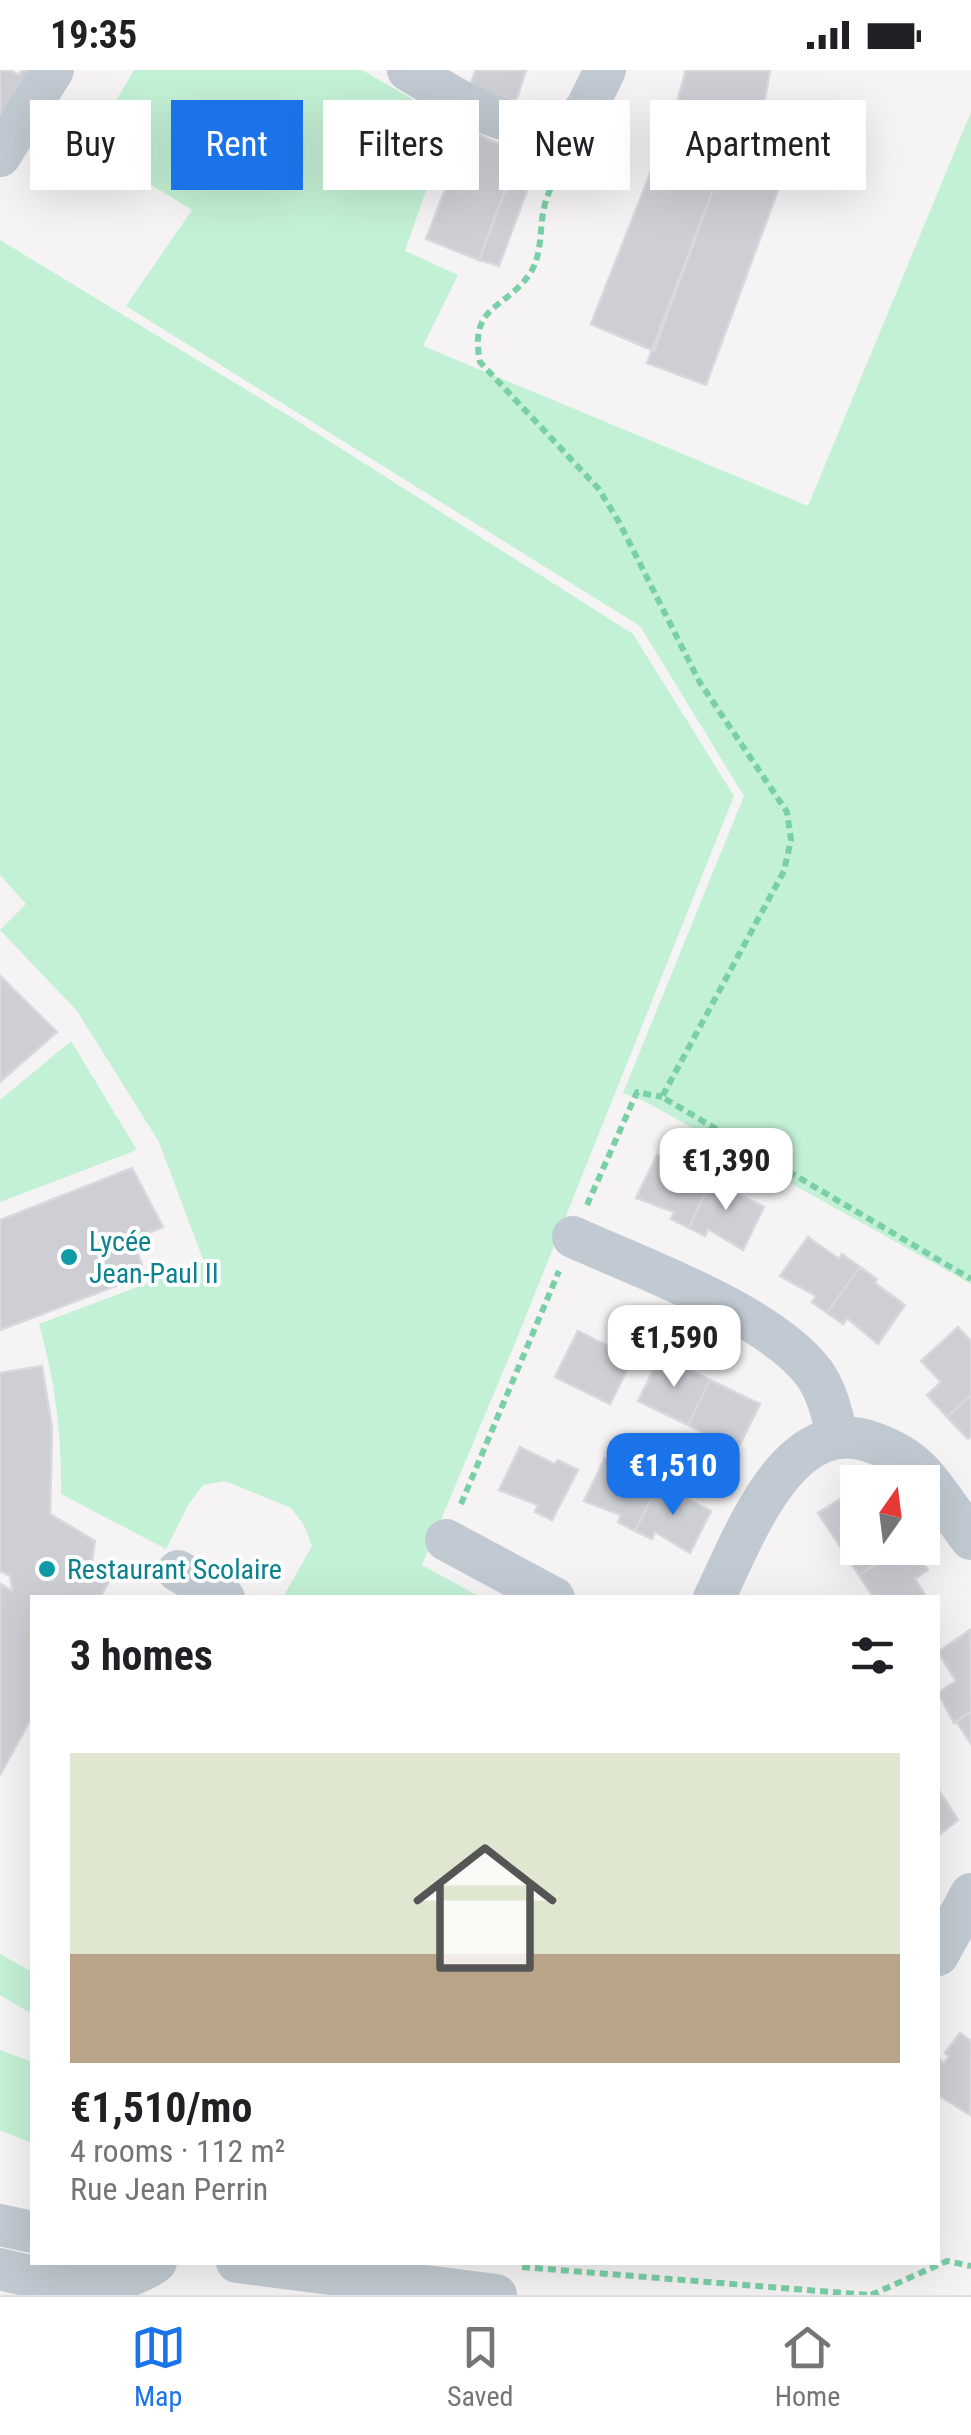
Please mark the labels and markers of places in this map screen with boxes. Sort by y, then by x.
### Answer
pin: €1,390 [645,1128,807,1213]
place label: Lycée Jean-Paul II [89,1225,219,1290]
marker: Lycée Jean-Paul II [58,1246,80,1268]
pin: €1,590 [593,1305,755,1390]
pin: €1,510 [592,1433,754,1518]
place label: Restaurant Scolaire [67,1553,282,1586]
marker: Restaurant Scolaire [36,1558,58,1580]

